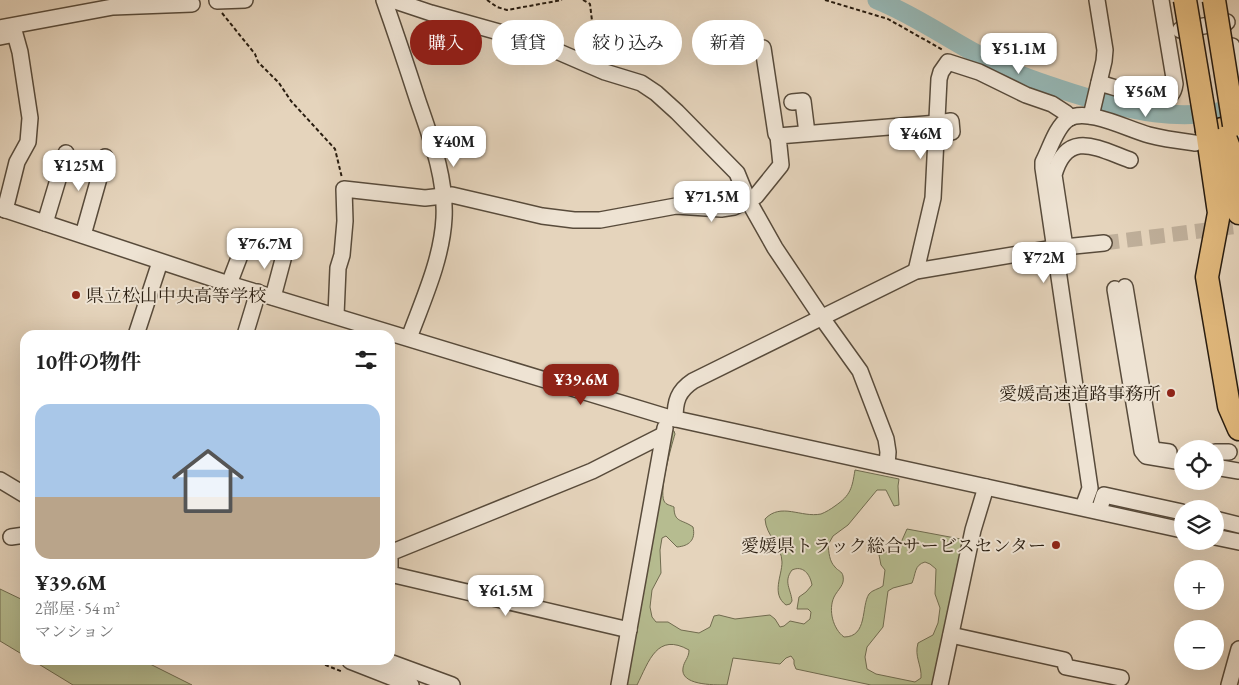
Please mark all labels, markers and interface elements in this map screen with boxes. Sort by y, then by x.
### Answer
chip: 購入 [410,20,482,65]
chip: 賃貸 [492,20,564,65]
chip: 絞り込み [574,20,682,65]
chip: 新着 [692,20,764,65]
pin: ¥51.1M [978,32,1060,75]
text: ¥51.1M [992,38,1046,59]
pin: ¥56M [1116,76,1176,118]
text: ¥56M [1125,81,1167,102]
pin: ¥46M [891,118,951,160]
text: ¥46M [900,123,942,144]
pin: ¥40M [424,126,484,168]
text: ¥40M [433,131,475,152]
pin: ¥125M [44,150,114,192]
text: ¥125M [54,155,104,176]
pin: ¥71.5M [671,180,753,223]
text: ¥71.5M [685,186,739,207]
pin: ¥76.7M [224,228,306,270]
text: ¥76.7M [238,233,292,254]
pin: ¥72M [1014,242,1074,284]
text: ¥72M [1023,247,1065,268]
place label: 県立松山中央高等学校 [86,284,266,307]
marker: 県立松山中央高等学校 [70,289,82,301]
icon: filters [352,346,380,374]
text: 10件の物件 [35,348,141,375]
pin: ¥39.6M [540,364,622,406]
text: ¥39.6M [554,369,608,390]
place label: 愛媛高速道路事務所 [999,382,1161,405]
marker: 愛媛高速道路事務所 [1165,387,1177,399]
icon: home [163,436,253,526]
map controls [1174,440,1224,670]
button: locate [1174,440,1224,490]
button: layers [1174,500,1224,550]
place label: 愛媛県トラック総合サービスセンター [741,534,1046,557]
marker: 愛媛県トラック総合サービスセンター [1050,539,1062,551]
button: + [1174,560,1224,610]
text: ¥39.6M [35,569,106,596]
pin: ¥61.5M [465,574,547,617]
text: ¥61.5M [479,580,533,601]
text: 2部屋 · 54 m² [35,598,120,619]
button: − [1174,620,1224,670]
text: マンション [35,621,114,642]

